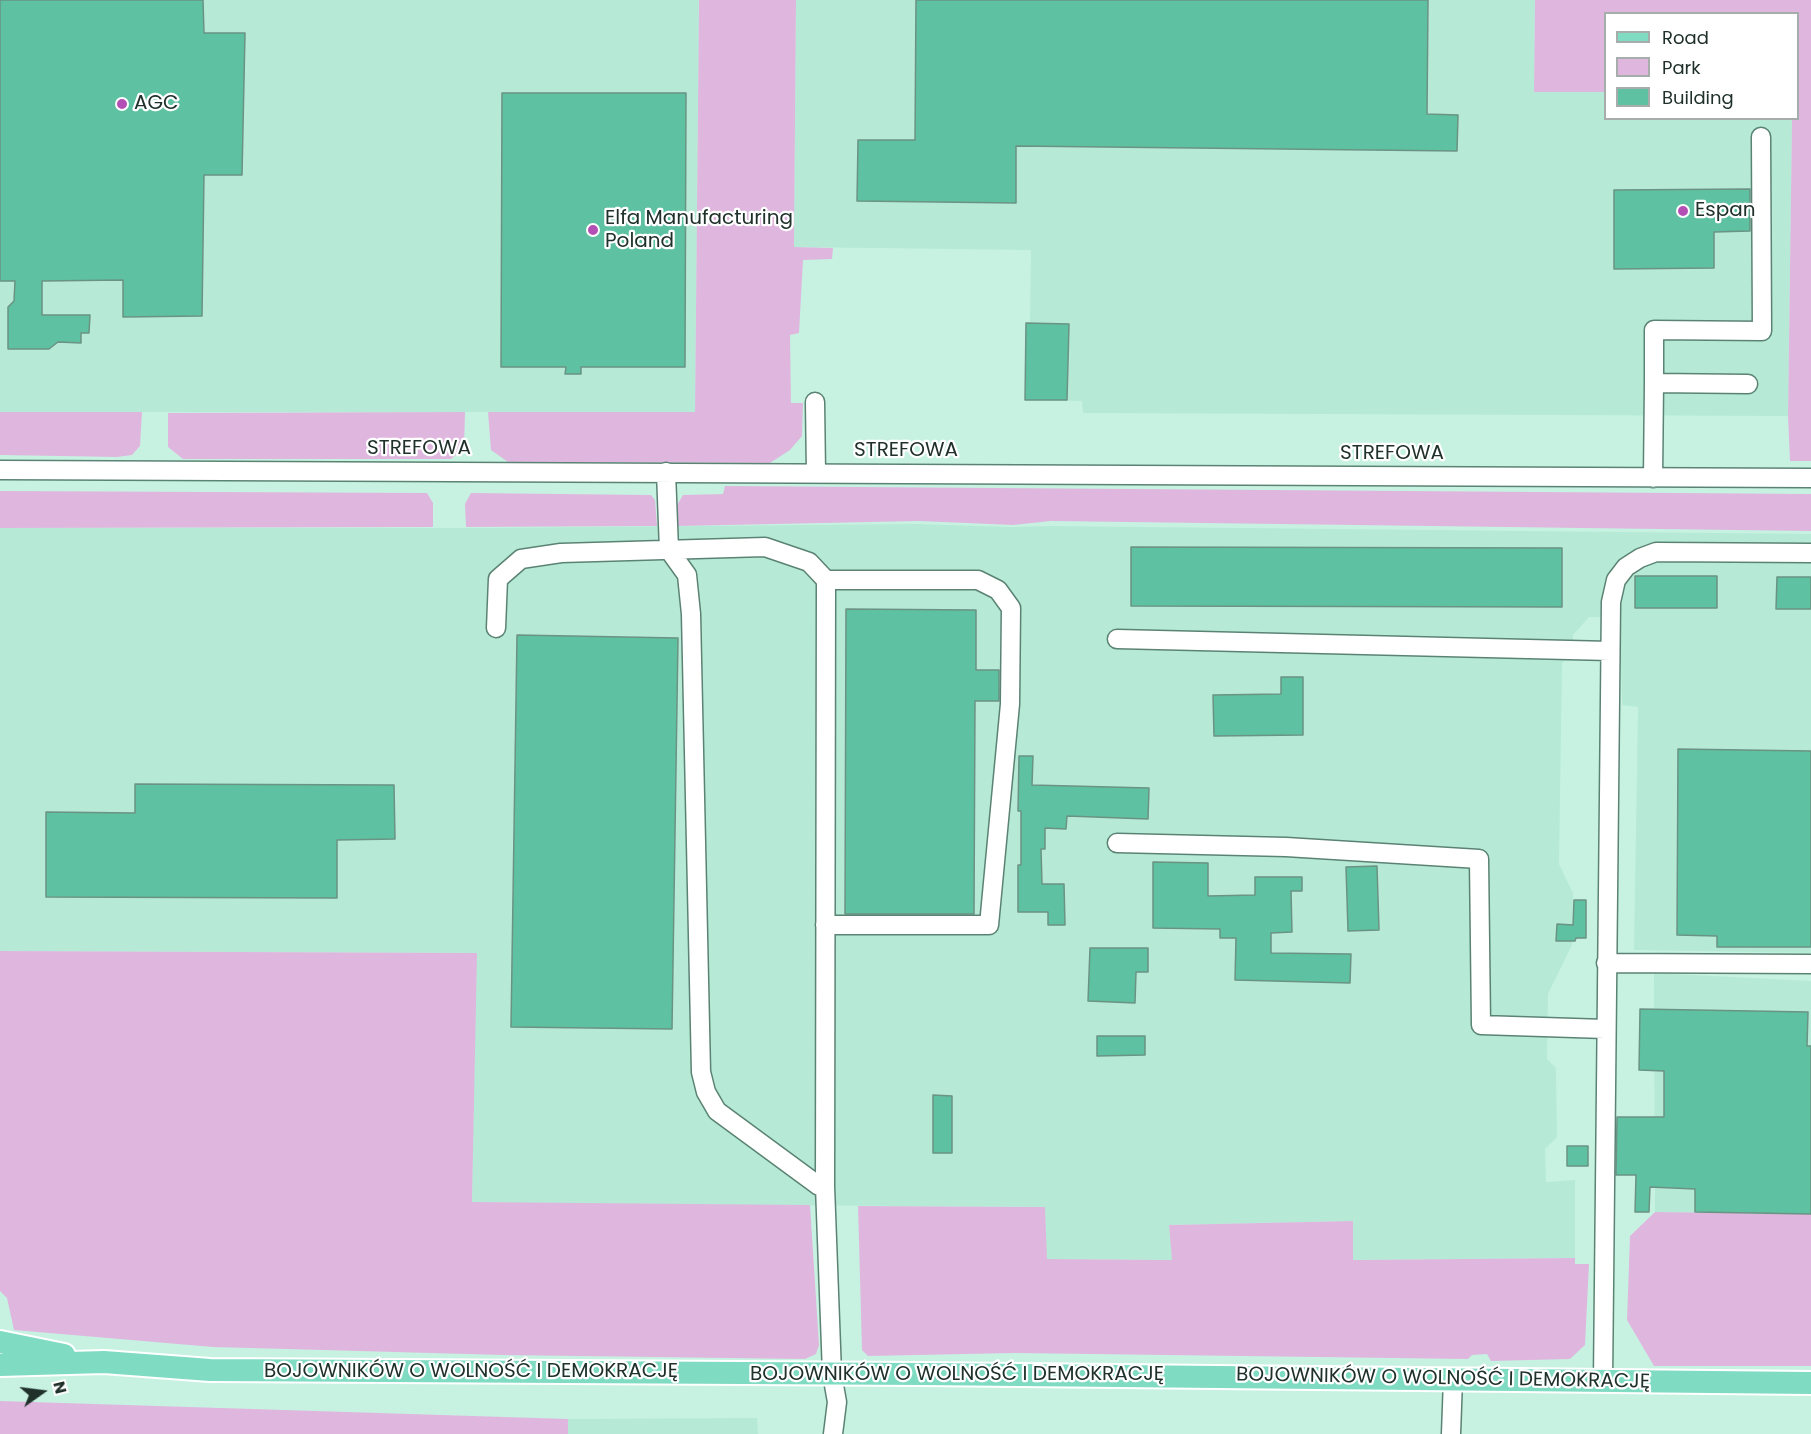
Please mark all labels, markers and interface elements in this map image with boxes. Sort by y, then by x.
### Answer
legend [1604,12,1799,120]
text: Road [1662,25,1709,50]
text: Park [1662,55,1701,80]
text: Building [1662,85,1734,110]
place label: AGC [134,92,178,116]
marker: AGC [115,97,129,111]
place label: Espan [1695,199,1756,223]
marker: Espan [1676,204,1690,218]
place label: Elfa Manufacturing Poland [605,207,793,254]
marker: Elfa Manufacturing Poland [586,223,600,237]
street label: STREFOWA [367,437,471,461]
street label: STREFOWA [854,439,958,463]
street label: STREFOWA [1340,442,1444,466]
street label: BOJOWNIKÓW O WOLNOŚĆ I DEMOKRACJĘ [264,1360,678,1384]
north arrow [12,1362,72,1422]
street label: BOJOWNIKÓW O WOLNOŚĆ I DEMOKRACJĘ [750,1363,1164,1387]
street label: BOJOWNIKÓW O WOLNOŚĆ I DEMOKRACJĘ [1236,1363,1650,1395]
text: N [47,1379,73,1396]

